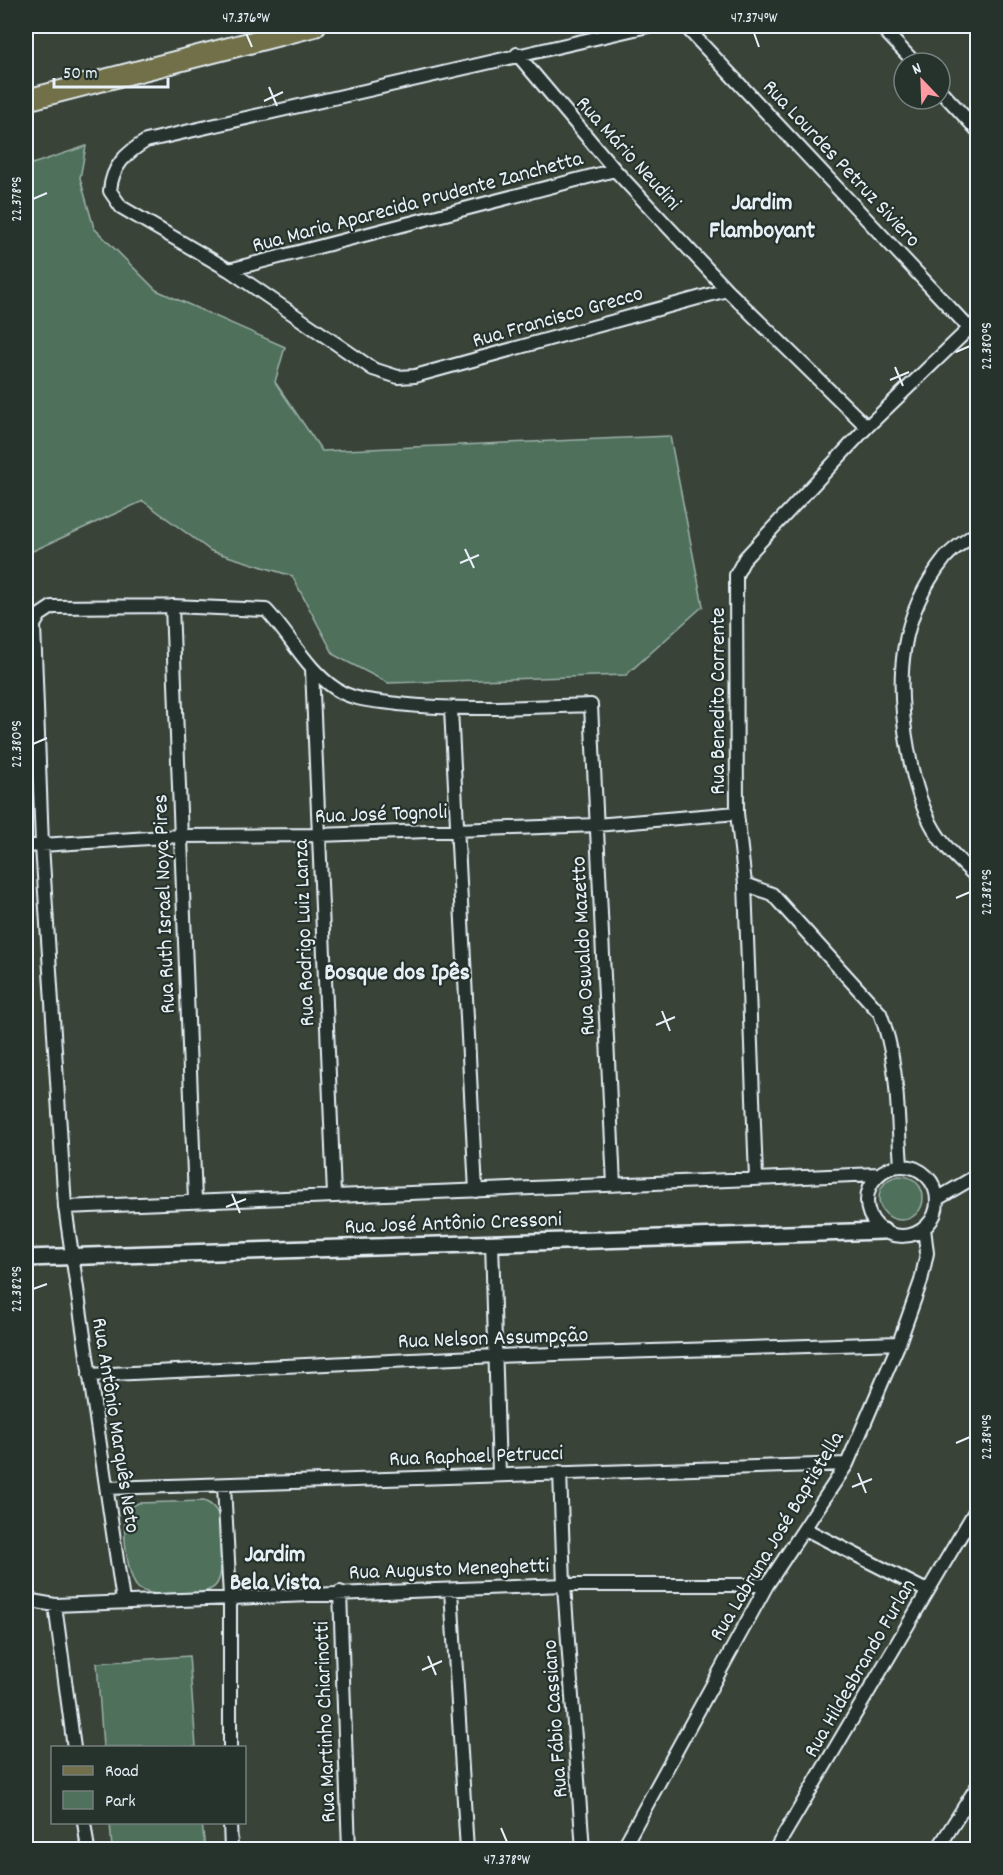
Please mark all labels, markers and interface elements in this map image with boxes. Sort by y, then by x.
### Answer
text: 47.376°W [222,8,270,30]
text: 47.374°W [731,8,778,30]
scale bar [54,51,168,89]
north arrow [892,51,952,111]
text: N [909,57,925,82]
text: 50 m [63,62,98,87]
street label: Rua Lourdes Petruz Siviero [754,73,927,255]
street label: Rua Mário Neudini [567,90,687,219]
street label: Rua Maria Aparecida Prudente Zanchetta [249,144,587,262]
text: 22.378°S [7,176,29,222]
district label: Jardim Flamboyant [709,187,815,249]
street label: Rua Francisco Grecco [469,279,647,358]
text: 22.380°S [977,322,999,370]
street label: Rua Benedito Corrente [704,607,735,795]
text: 22.380°S [7,720,29,768]
street label: Rua Ruth Israel Noya Pires [146,794,185,1014]
street label: Rua José Tognoli [314,798,448,833]
street label: Rua Rodrigo Luiz Lanza [287,838,324,1027]
street label: Rua Oswaldo Mazetto [564,855,605,1036]
text: 22.382°S [977,869,999,915]
district label: Bosque dos Ipês [324,957,470,991]
street label: Rua José Antônio Cressoni [344,1205,562,1244]
text: 22.382°S [7,1266,29,1312]
street label: Rua Antônio Marquês Neto [82,1316,147,1535]
street label: Rua Nelson Assumpção [397,1321,589,1358]
text: 22.384°S [977,1414,999,1460]
street label: Rua Labruna José Baptistella [703,1425,853,1648]
street label: Rua Raphael Petrucci [389,1439,564,1476]
district label: Jardim Bela Vista [230,1539,321,1601]
street label: Rua Augusto Meneghetti [348,1552,550,1589]
street label: Rua Hildesbrando Furlan [797,1574,925,1764]
street label: Rua Martinho Chiarinotti [307,1620,346,1823]
street label: Rua Fábio Cassiano [535,1639,577,1799]
legend [51,1746,246,1824]
text: Road [105,1760,139,1785]
text: Park [105,1790,136,1815]
text: 47.378°W [484,1850,531,1872]

